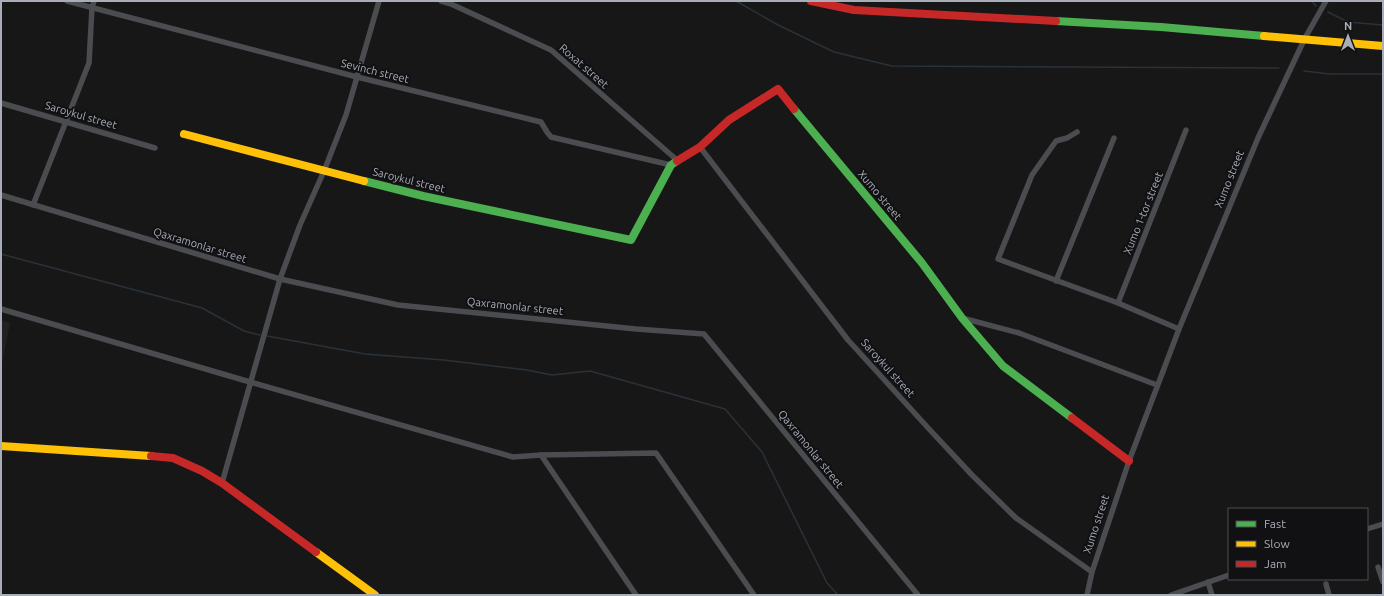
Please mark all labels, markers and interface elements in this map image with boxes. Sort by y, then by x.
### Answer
north arrow [1328,16,1368,56]
text: N [1344,20,1352,32]
street label: Roxat street [557,41,611,91]
street label: Sevinch street [340,57,411,85]
street label: Saroykul street [44,99,119,131]
street label: Xumo street [1212,148,1246,210]
street label: Saroykul street [372,165,447,195]
street label: Xumo street [856,168,905,223]
street label: Xumo 1-tor street [1121,169,1165,256]
street label: Qaxramonlar street [152,225,249,265]
street label: Qaxramonlar street [466,295,564,317]
street label: Saroykul street [859,336,918,400]
street label: Qaxramonlar street [776,408,847,491]
street label: Xumo street [1081,492,1111,555]
legend [1228,508,1368,580]
text: Fast [1264,517,1286,530]
text: Slow [1264,537,1290,550]
text: Jam [1264,557,1286,570]

